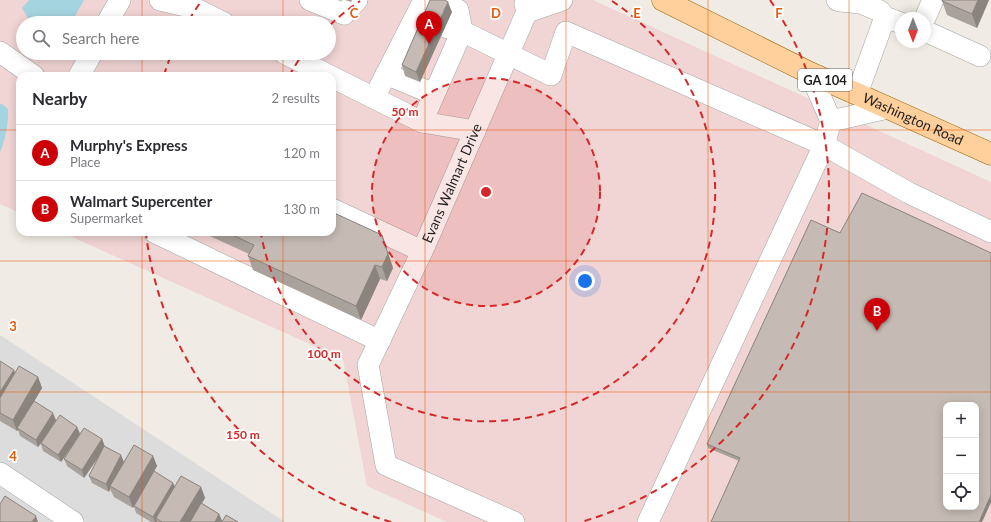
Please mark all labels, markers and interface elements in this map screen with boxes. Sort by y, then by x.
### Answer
text: C [350,5,359,21]
text: D [491,5,501,21]
text: E [633,5,641,21]
text: F [775,5,783,21]
pin: A [416,11,442,44]
north arrow [895,12,931,48]
search box [16,16,336,60]
icon: search [30,27,52,49]
text: Search here [62,29,139,47]
road number: GA 104 [798,69,852,91]
text: Nearby [32,88,87,109]
street label: Washington Road [860,89,966,149]
text: 2 results [272,90,320,106]
text: 50 m [392,104,418,119]
street label: Evans Walmart Drive [418,121,485,245]
text: Murphy's Express [70,136,188,154]
text: A [40,145,50,161]
text: 120 m [283,145,320,161]
text: Place [70,154,100,170]
centre of rings [479,185,493,199]
text: Walmart Supercenter [70,192,212,210]
text: B [41,201,49,217]
text: 130 m [283,201,320,217]
text: Supermarket [70,210,143,226]
your location [575,271,595,291]
pin: B [864,298,890,331]
text: 3 [9,318,17,334]
text: 100 m [307,346,341,361]
map controls [943,402,979,510]
button: + [943,402,979,438]
text: 150 m [226,427,260,442]
button: − [943,438,979,474]
text: 4 [9,448,17,464]
button: locate [943,474,979,510]

